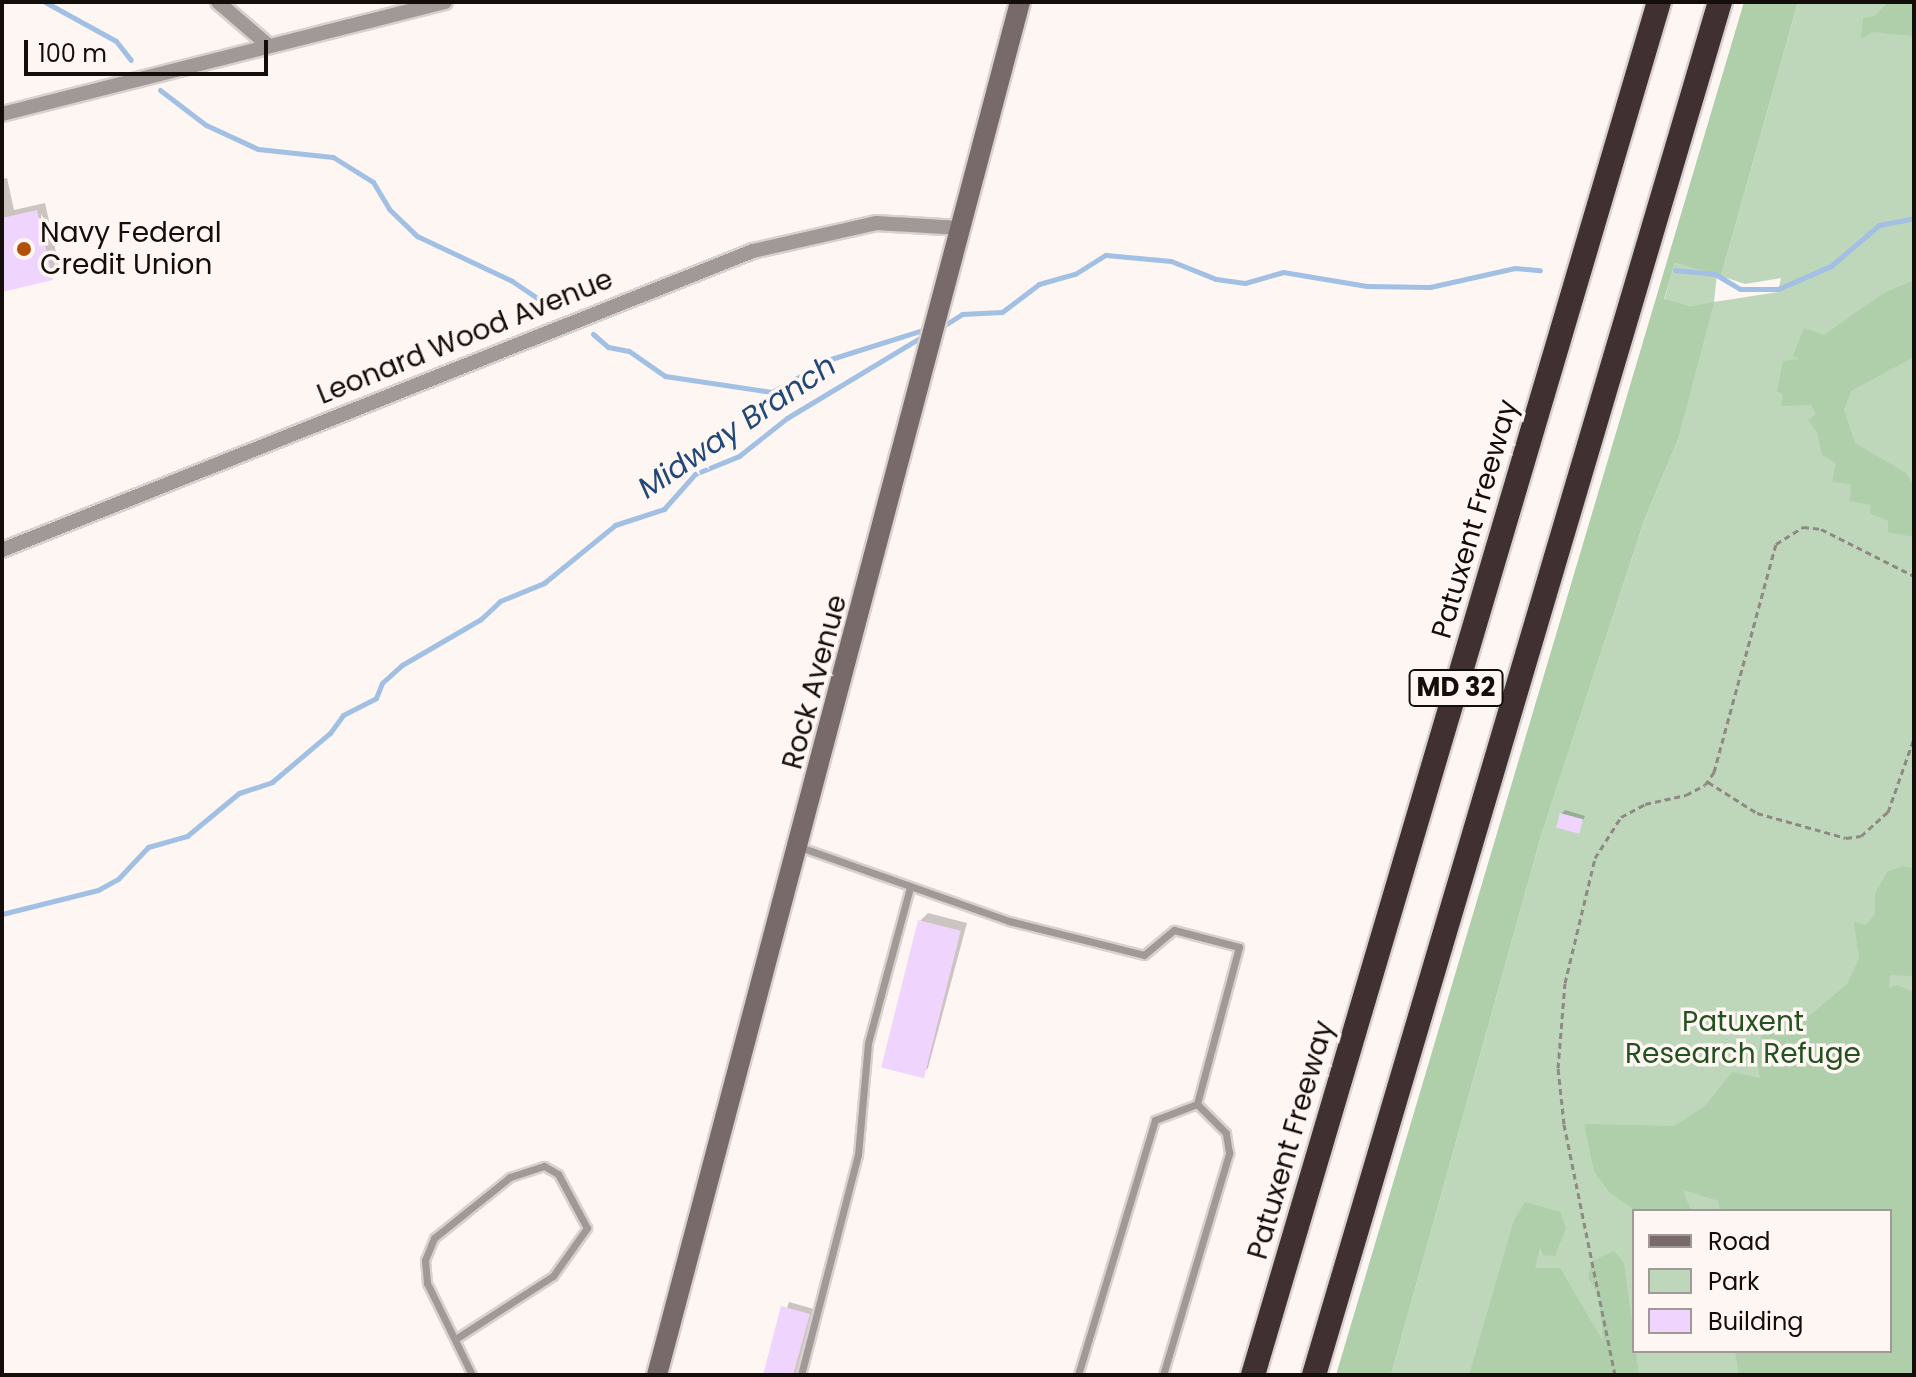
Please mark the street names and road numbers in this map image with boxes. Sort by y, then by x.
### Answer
street label: Leonard Wood Avenue [312,262,618,412]
street label: Patuxent Freeway [1425,396,1525,642]
street label: Rock Avenue [776,591,854,773]
road number: MD 32 [1408,666,1504,710]
street label: Patuxent Freeway [1241,1017,1341,1263]

